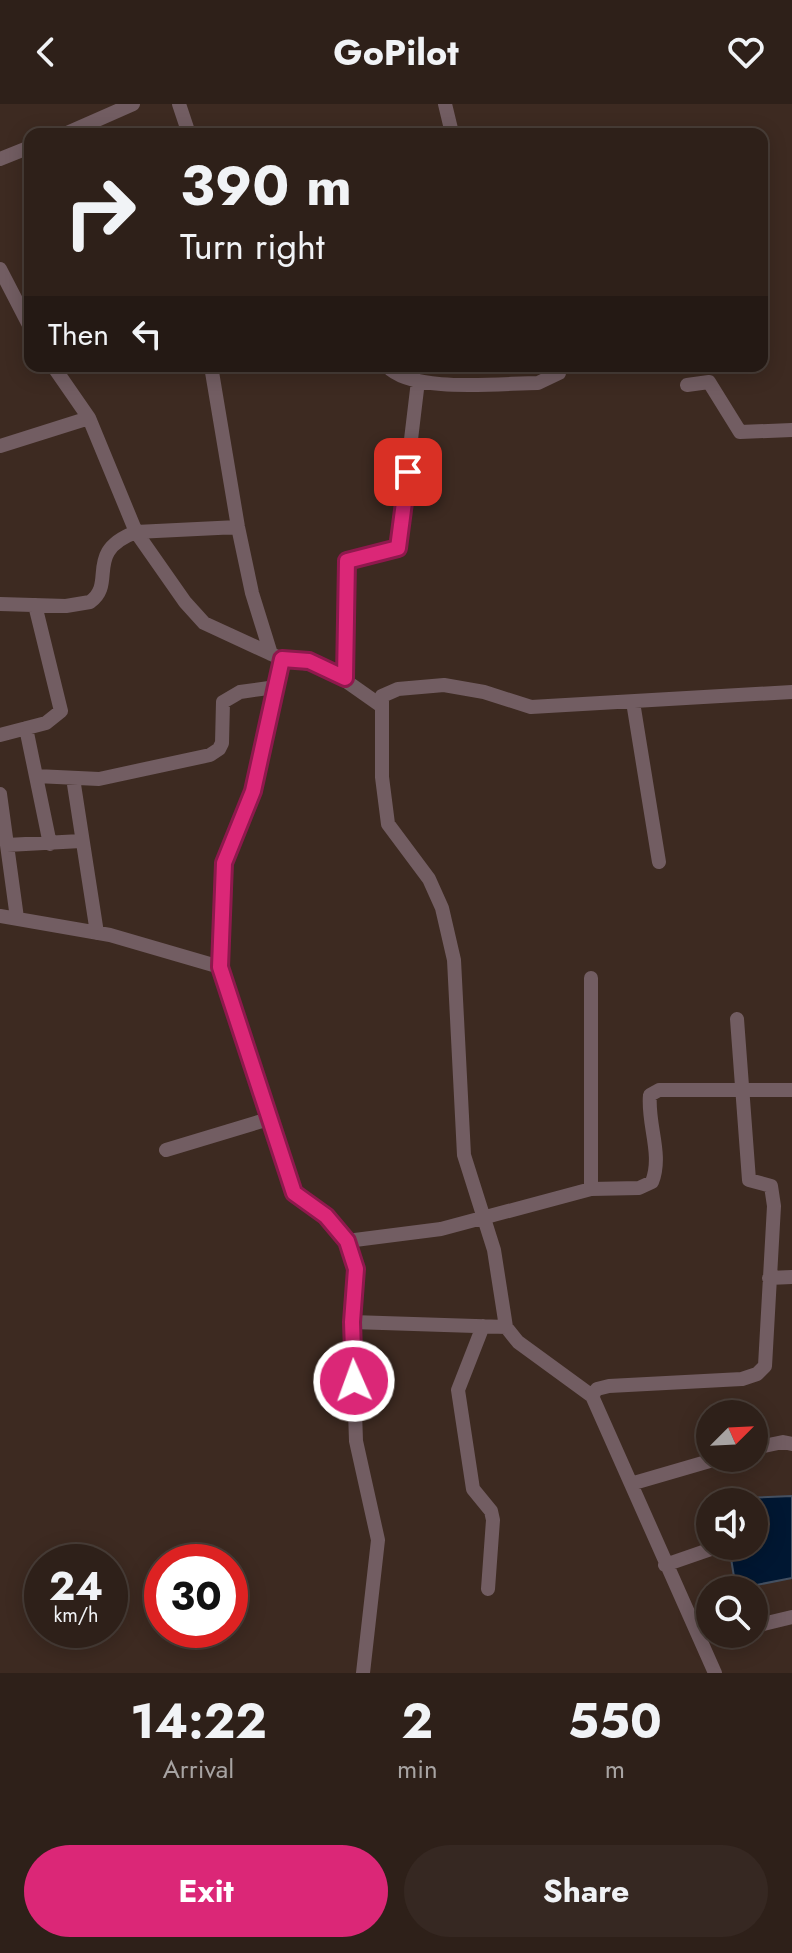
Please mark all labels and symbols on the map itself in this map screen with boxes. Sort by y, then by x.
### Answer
pin [374,438,442,506]
position arrow [312,1339,396,1423]
north arrow [696,1400,768,1472]
speed limit sign: 30 [144,1544,248,1648]

